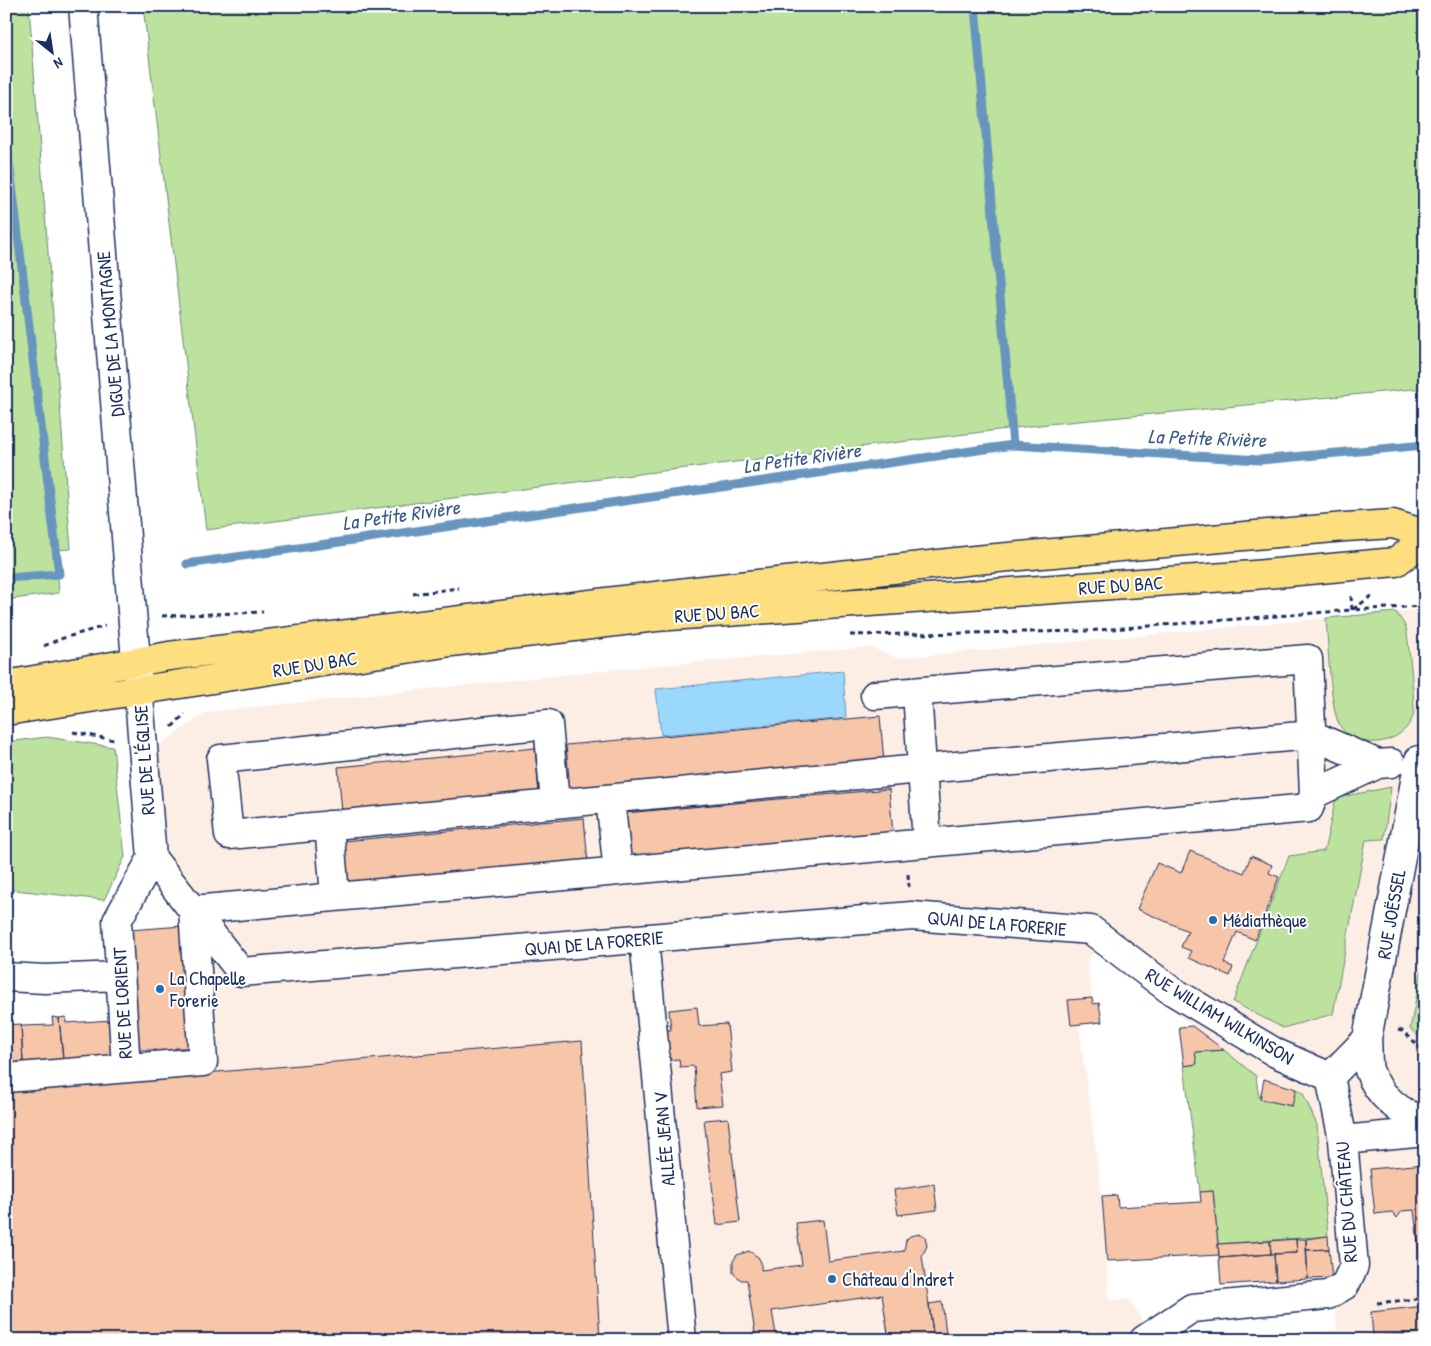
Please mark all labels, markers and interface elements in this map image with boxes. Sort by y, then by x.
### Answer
north arrow [28,28,78,78]
text: N [50,54,67,74]
street label: DIGUE DE LA MONTAGNE [90,250,130,418]
water label: La Petite Rivière [1148,422,1267,453]
water label: La Petite Rivière [742,436,863,479]
water label: La Petite Rivière [341,493,462,536]
street label: RUE DU BAC [1078,569,1164,601]
street label: RUE DU BAC [674,597,760,629]
street label: RUE DU BAC [271,645,359,683]
street label: RUE DE L'ÉGLISE [127,704,161,816]
street label: RUE JOËSSEL [1370,867,1412,961]
street label: QUAI DE LA FORERIE [926,904,1068,942]
place label: Médiathèque [1223,907,1307,933]
marker: Médiathèque [1207,914,1219,926]
street label: QUAI DE LA FORERIE [523,924,665,962]
street label: RUE DE LORIENT [106,945,138,1059]
street label: RUE WILLIAM WILKINSON [1141,961,1299,1071]
place label: La Chapelle Forerie [169,965,247,1013]
marker: La Chapelle Forerie [154,983,166,995]
street label: ALLÉE JEAN V [647,1091,681,1187]
street label: RUE DU CHÂTEAU [1329,1141,1363,1263]
place label: Château d'Indret [842,1266,954,1292]
marker: Château d'Indret [826,1273,838,1285]

